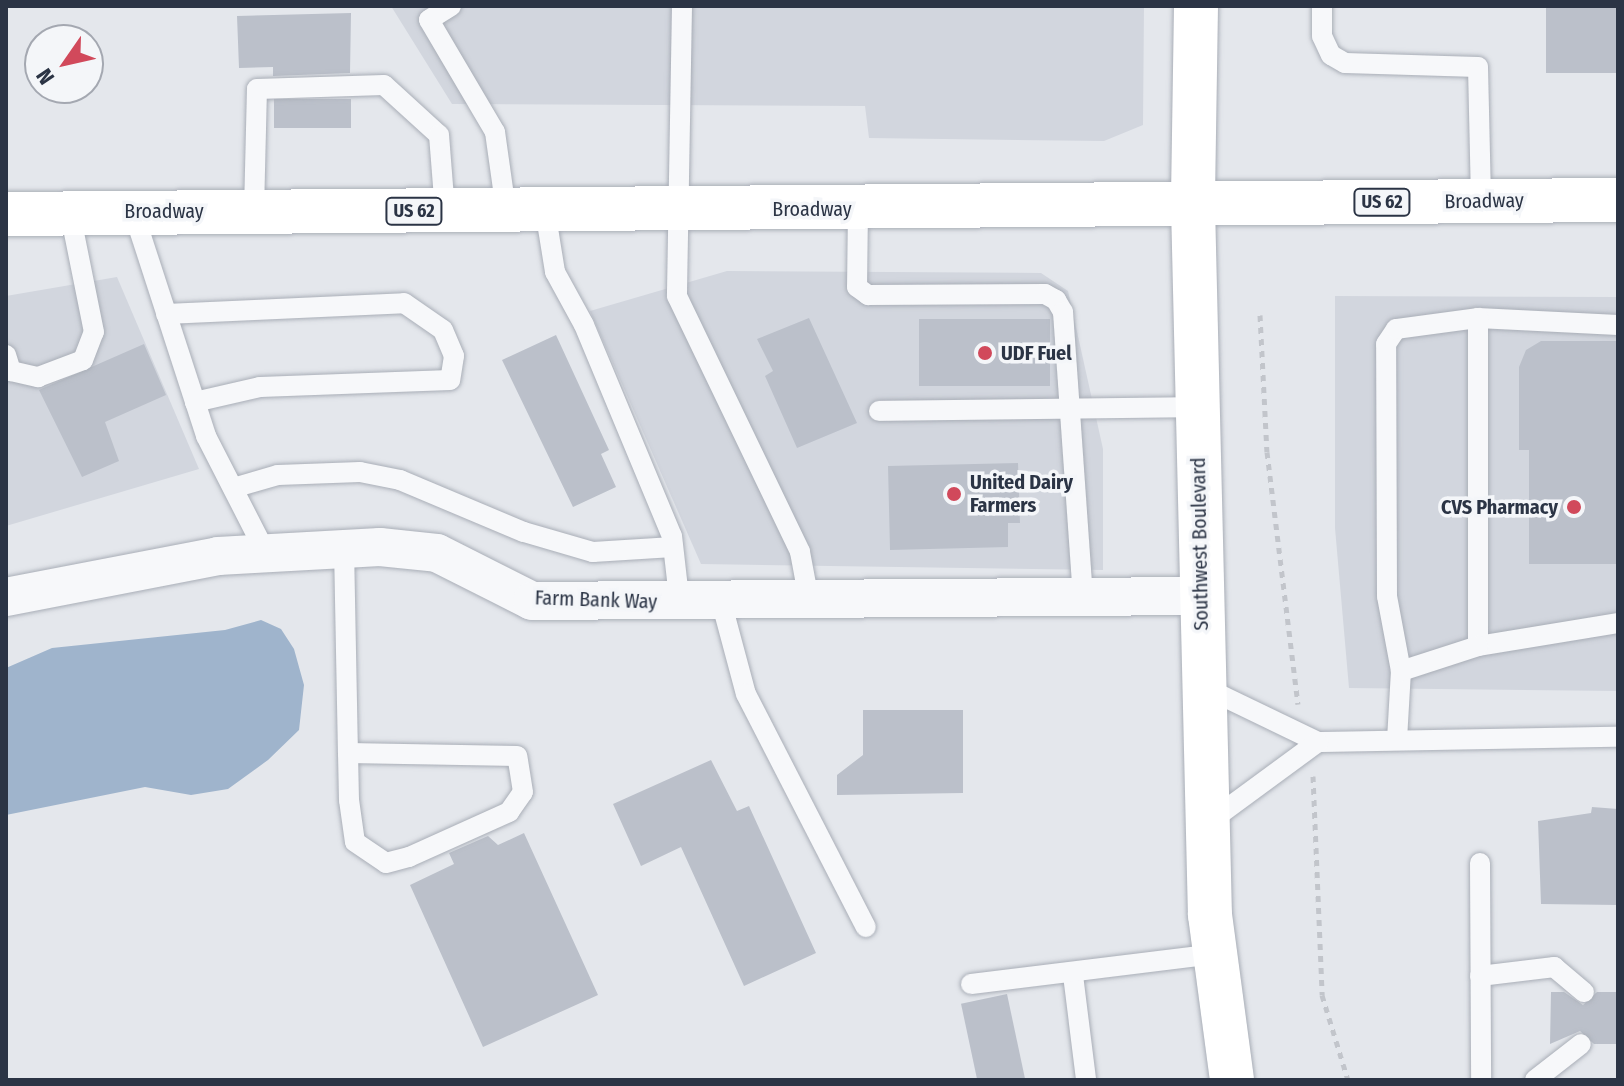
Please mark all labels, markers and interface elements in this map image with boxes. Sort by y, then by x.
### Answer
north arrow [24,24,104,104]
text: N [30,64,60,90]
road number: US 62 [1352,188,1412,216]
street label: Broadway [1444,188,1524,214]
road number: US 62 [384,197,444,225]
street label: Broadway [772,197,852,221]
street label: Broadway [124,199,204,223]
place label: UDF Fuel [1001,341,1072,365]
marker: UDF Fuel [976,344,994,362]
street label: Southwest Boulevard [1186,457,1214,631]
place label: United Dairy Farmers [970,470,1073,517]
marker: United Dairy Farmers [945,485,963,503]
place label: CVS Pharmacy [1441,495,1558,519]
marker: CVS Pharmacy [1565,498,1583,516]
street label: Farm Bank Way [534,586,658,614]

